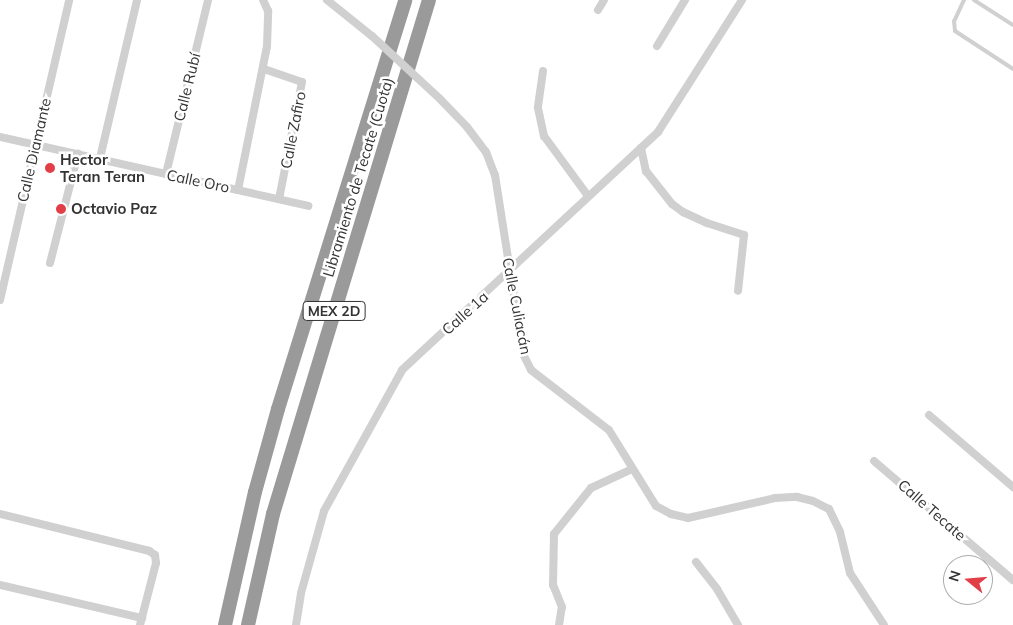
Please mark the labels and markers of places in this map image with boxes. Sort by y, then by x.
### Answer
place label: Hector Teran Teran [60,150,145,185]
marker: Hector Teran Teran [44,162,56,174]
place label: Octavio Paz [71,200,157,218]
marker: Octavio Paz [55,203,67,215]

